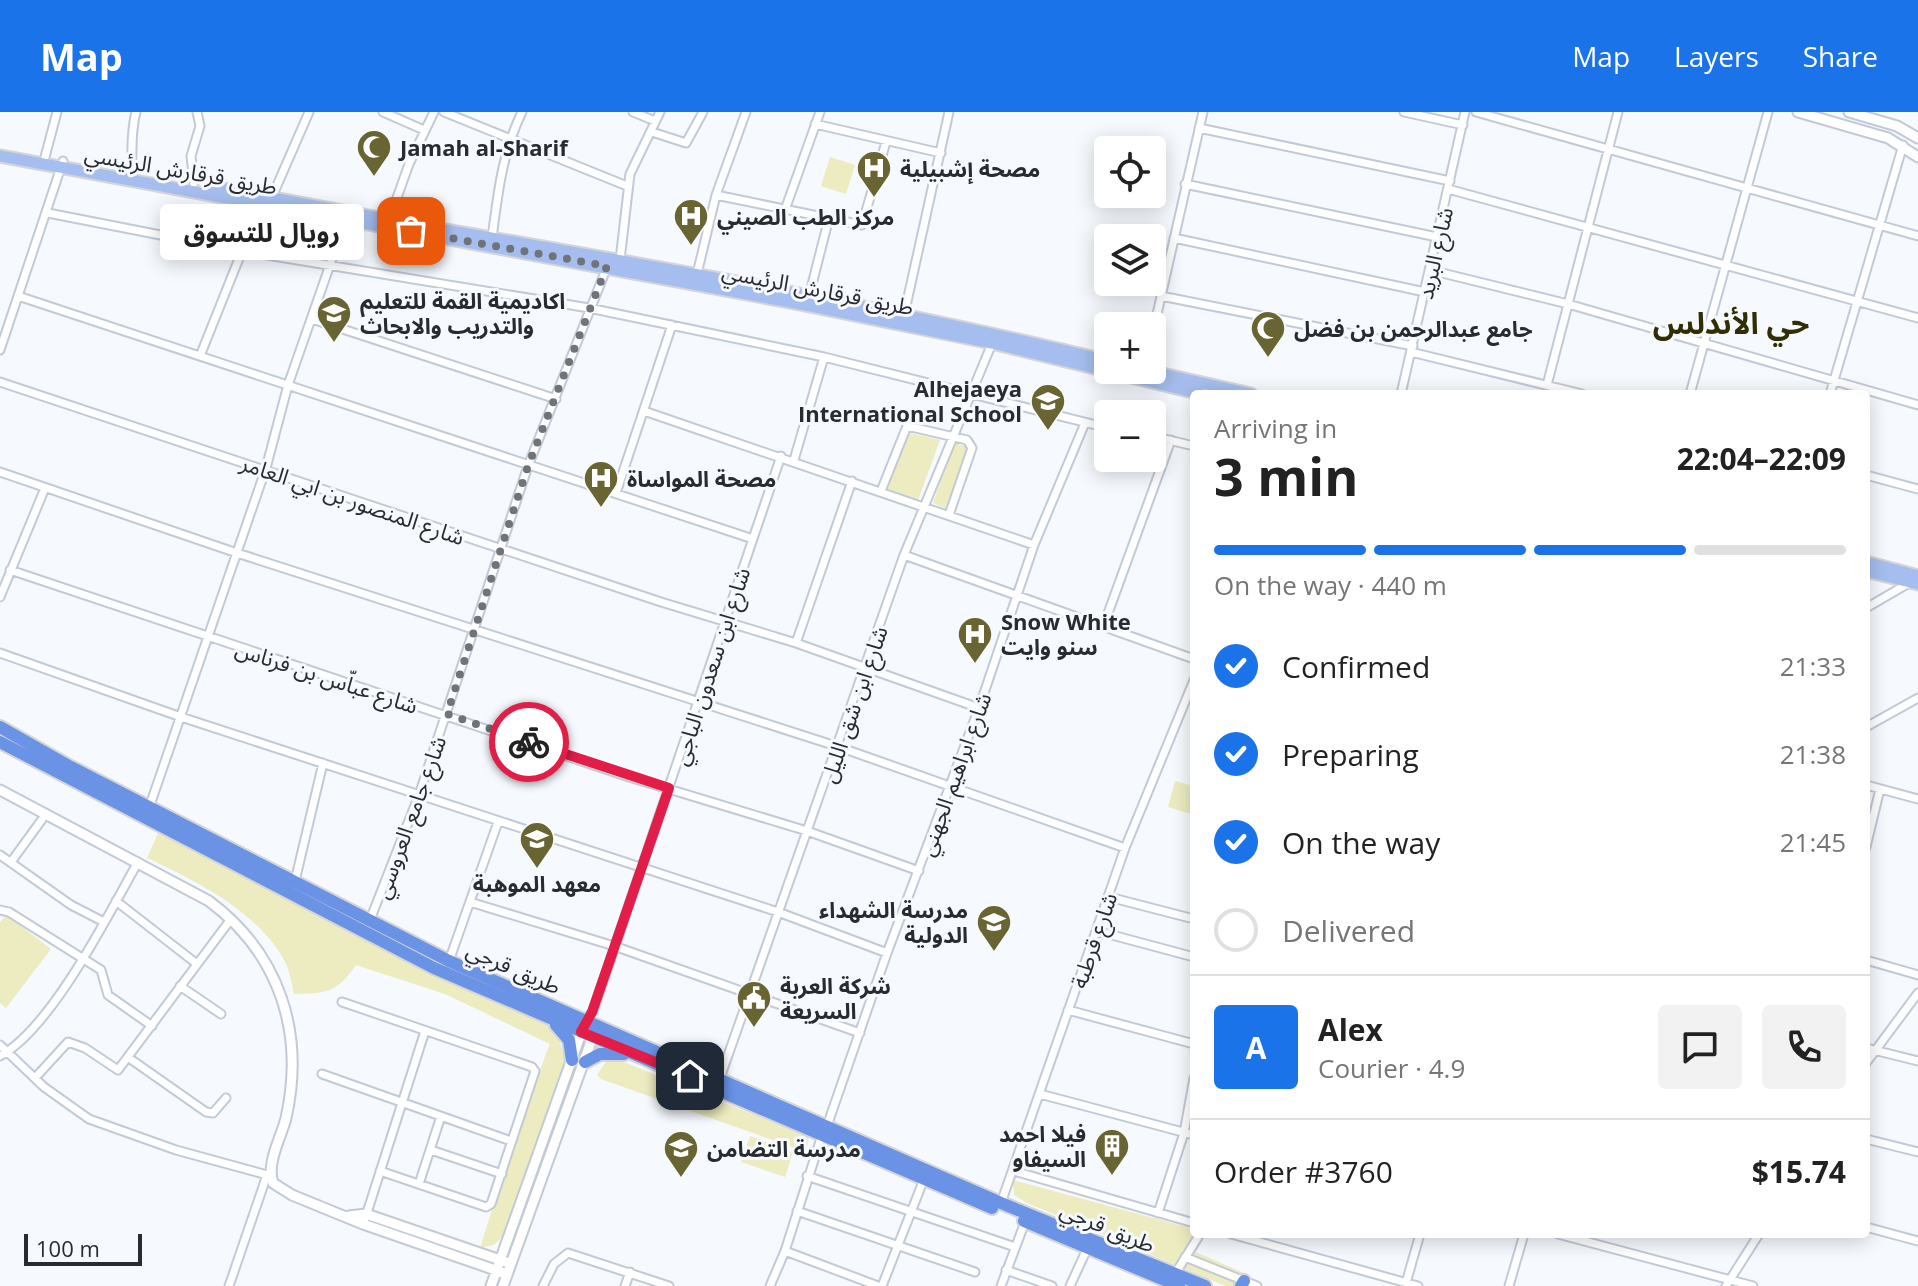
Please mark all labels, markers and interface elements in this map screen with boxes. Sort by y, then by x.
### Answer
text: Map [40,30,123,82]
text: Map [1572,37,1630,75]
text: Layers [1674,37,1759,75]
text: Share [1803,37,1878,75]
mosque icon: Jamah al-Sharif [355,128,393,178]
place label: Jamah al-Sharif [398,132,569,162]
map controls [1094,136,1166,472]
button: locate [1094,136,1166,208]
street label: طريق قرقارش الرئيسي [82,137,280,204]
hospital icon: مصحة إشبيلية [855,149,893,199]
place label: مصحة إشبيلية [900,153,1040,185]
pin [377,197,445,265]
hospital icon: مركز الطب الصيني [672,197,710,247]
place label: مركز الطب الصيني [717,201,894,235]
callout: رويال للتسوق [159,203,363,259]
street label: شارع البريد [1409,204,1462,303]
icon: bag [389,209,433,253]
text: رويال للتسوق [184,214,340,250]
button: layers [1094,224,1166,296]
street label: طريق قرقارش الرئيسي [719,255,917,324]
place label: اكاديمية القمة للتعليم والتدريب والابحاث [360,285,565,340]
school or university icon: اكاديمية القمة للتعليم والتدريب والابحاث [315,294,353,344]
district label: حي الأندلس [1653,302,1809,347]
mosque icon: جامع عبدالرحمن بن فضل [1249,309,1287,359]
button: + [1094,312,1166,384]
place label: جامع عبدالرحمن بن فضل [1294,313,1533,346]
place label: Alhejaeya International School [798,373,1022,428]
school or university icon: Alhejaeya International School [1029,382,1067,432]
button: − [1094,400,1166,472]
text: Arriving in [1214,410,1337,446]
text: 22:04–22:09 [1677,438,1846,479]
text: 3 min [1214,440,1358,511]
street label: شارع المنصور بن ابي العامر [235,446,469,554]
hospital icon: مصحة المواساة [582,459,620,509]
place label: مصحة المواساة [627,463,776,493]
street label: شارع ابن سعدون الباجي [664,563,759,770]
text: On the way · 440 m [1214,567,1447,603]
place label: Snow White سنو وايت [1001,606,1131,661]
hospital icon: Snow White سنو وايت [956,615,994,665]
street label: شارع ابن شق الليل [812,622,897,787]
street label: شارع عباّس بن فرناس [231,632,422,723]
icon: check [1214,644,1258,688]
text: Confirmed [1282,646,1430,687]
text: 21:33 [1780,648,1846,684]
street label: شارع ابراهيم الجهني [911,688,1000,861]
courier [489,702,569,782]
icon: bike [507,720,551,764]
street label: شارع جامع العروسي [366,731,455,904]
icon: check [1214,732,1258,776]
text: Preparing [1282,734,1419,775]
text: 21:38 [1780,736,1846,772]
school or university icon: معهد الموهبة [518,820,556,870]
icon: check [1214,820,1258,864]
text: On the way [1282,822,1440,863]
text: 21:45 [1780,824,1846,860]
place label: معهد الموهبة [473,868,601,898]
street label: شارع قرطبة [1063,888,1126,993]
place label: مدرسة الشهداء الدولية [819,894,968,949]
school or university icon: مدرسة الشهداء الدولية [975,903,1013,953]
text: Delivered [1282,910,1415,951]
street label: طريق قرجي [461,934,566,1003]
place label: شركة العربة السريعة [780,970,891,1025]
public building icon: شركة العربة السريعة [735,979,773,1029]
button: chat [1658,1005,1742,1089]
button: phone [1762,1005,1846,1089]
text: Alex [1318,1009,1383,1050]
text: A [1246,1027,1266,1068]
pin [656,1042,724,1110]
text: Courier · 4.9 [1318,1050,1465,1086]
icon: home [668,1054,712,1098]
place label: فيلا احمد السيفاو [999,1118,1086,1173]
building icon: فيلا احمد السيفاو [1093,1127,1131,1177]
school or university icon: مدرسة التضامن [662,1129,700,1179]
place label: مدرسة التضامن [707,1133,861,1163]
text: Order #3760 [1214,1151,1393,1192]
text: $15.74 [1752,1151,1846,1192]
street label: طريق قرجي [1055,1193,1160,1261]
scale bar [24,1230,142,1266]
text: 100 m [36,1233,100,1263]

